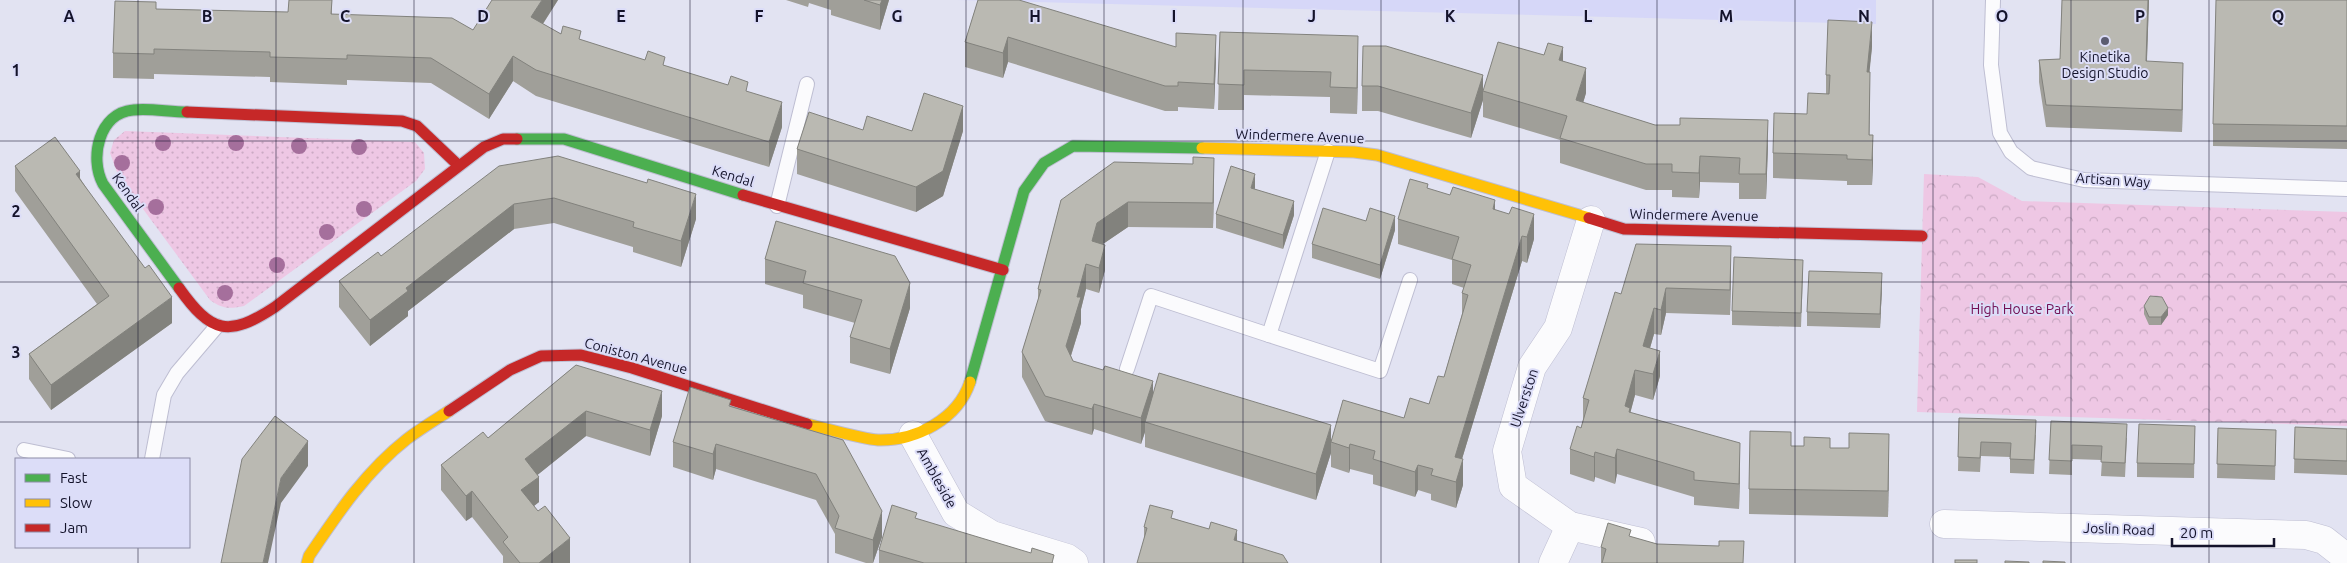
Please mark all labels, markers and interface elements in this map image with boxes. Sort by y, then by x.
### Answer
text: A [63,7,75,25]
text: B [202,7,212,25]
text: C [340,7,350,25]
text: D [477,7,489,25]
text: E [616,7,626,25]
text: F [755,7,764,25]
text: G [891,7,903,25]
text: H [1029,7,1041,25]
text: I [1172,7,1176,25]
text: J [1308,7,1316,25]
text: K [1445,7,1456,25]
text: L [1584,7,1593,25]
text: M [1719,7,1733,25]
text: N [1858,7,1870,25]
text: O [1996,7,2008,25]
text: P [2135,7,2145,25]
text: Q [2272,7,2284,25]
marker: Kinetika Design Studio [2099,35,2111,47]
place label: Kinetika Design Studio [2062,49,2148,81]
text: 1 [11,61,21,79]
street label: Windermere Avenue [1235,126,1365,146]
street label: Kendal [710,162,756,190]
street label: Artisan Way [2075,169,2151,191]
street label: Kendal [109,170,147,215]
text: 2 [11,202,21,220]
street label: Windermere Avenue [1629,206,1759,224]
park label: High House Park [1970,301,2074,317]
street label: Coniston Avenue [583,335,689,377]
text: 3 [11,343,21,361]
street label: Ulverston [1507,367,1541,429]
street label: Ambleside [914,445,960,511]
legend [15,458,190,548]
text: Fast [60,469,88,486]
text: Slow [60,494,93,511]
scale bar [2172,516,2274,548]
text: Jam [60,519,88,536]
street label: Joslin Road [2083,520,2155,538]
text: 20 m [2180,524,2213,541]

